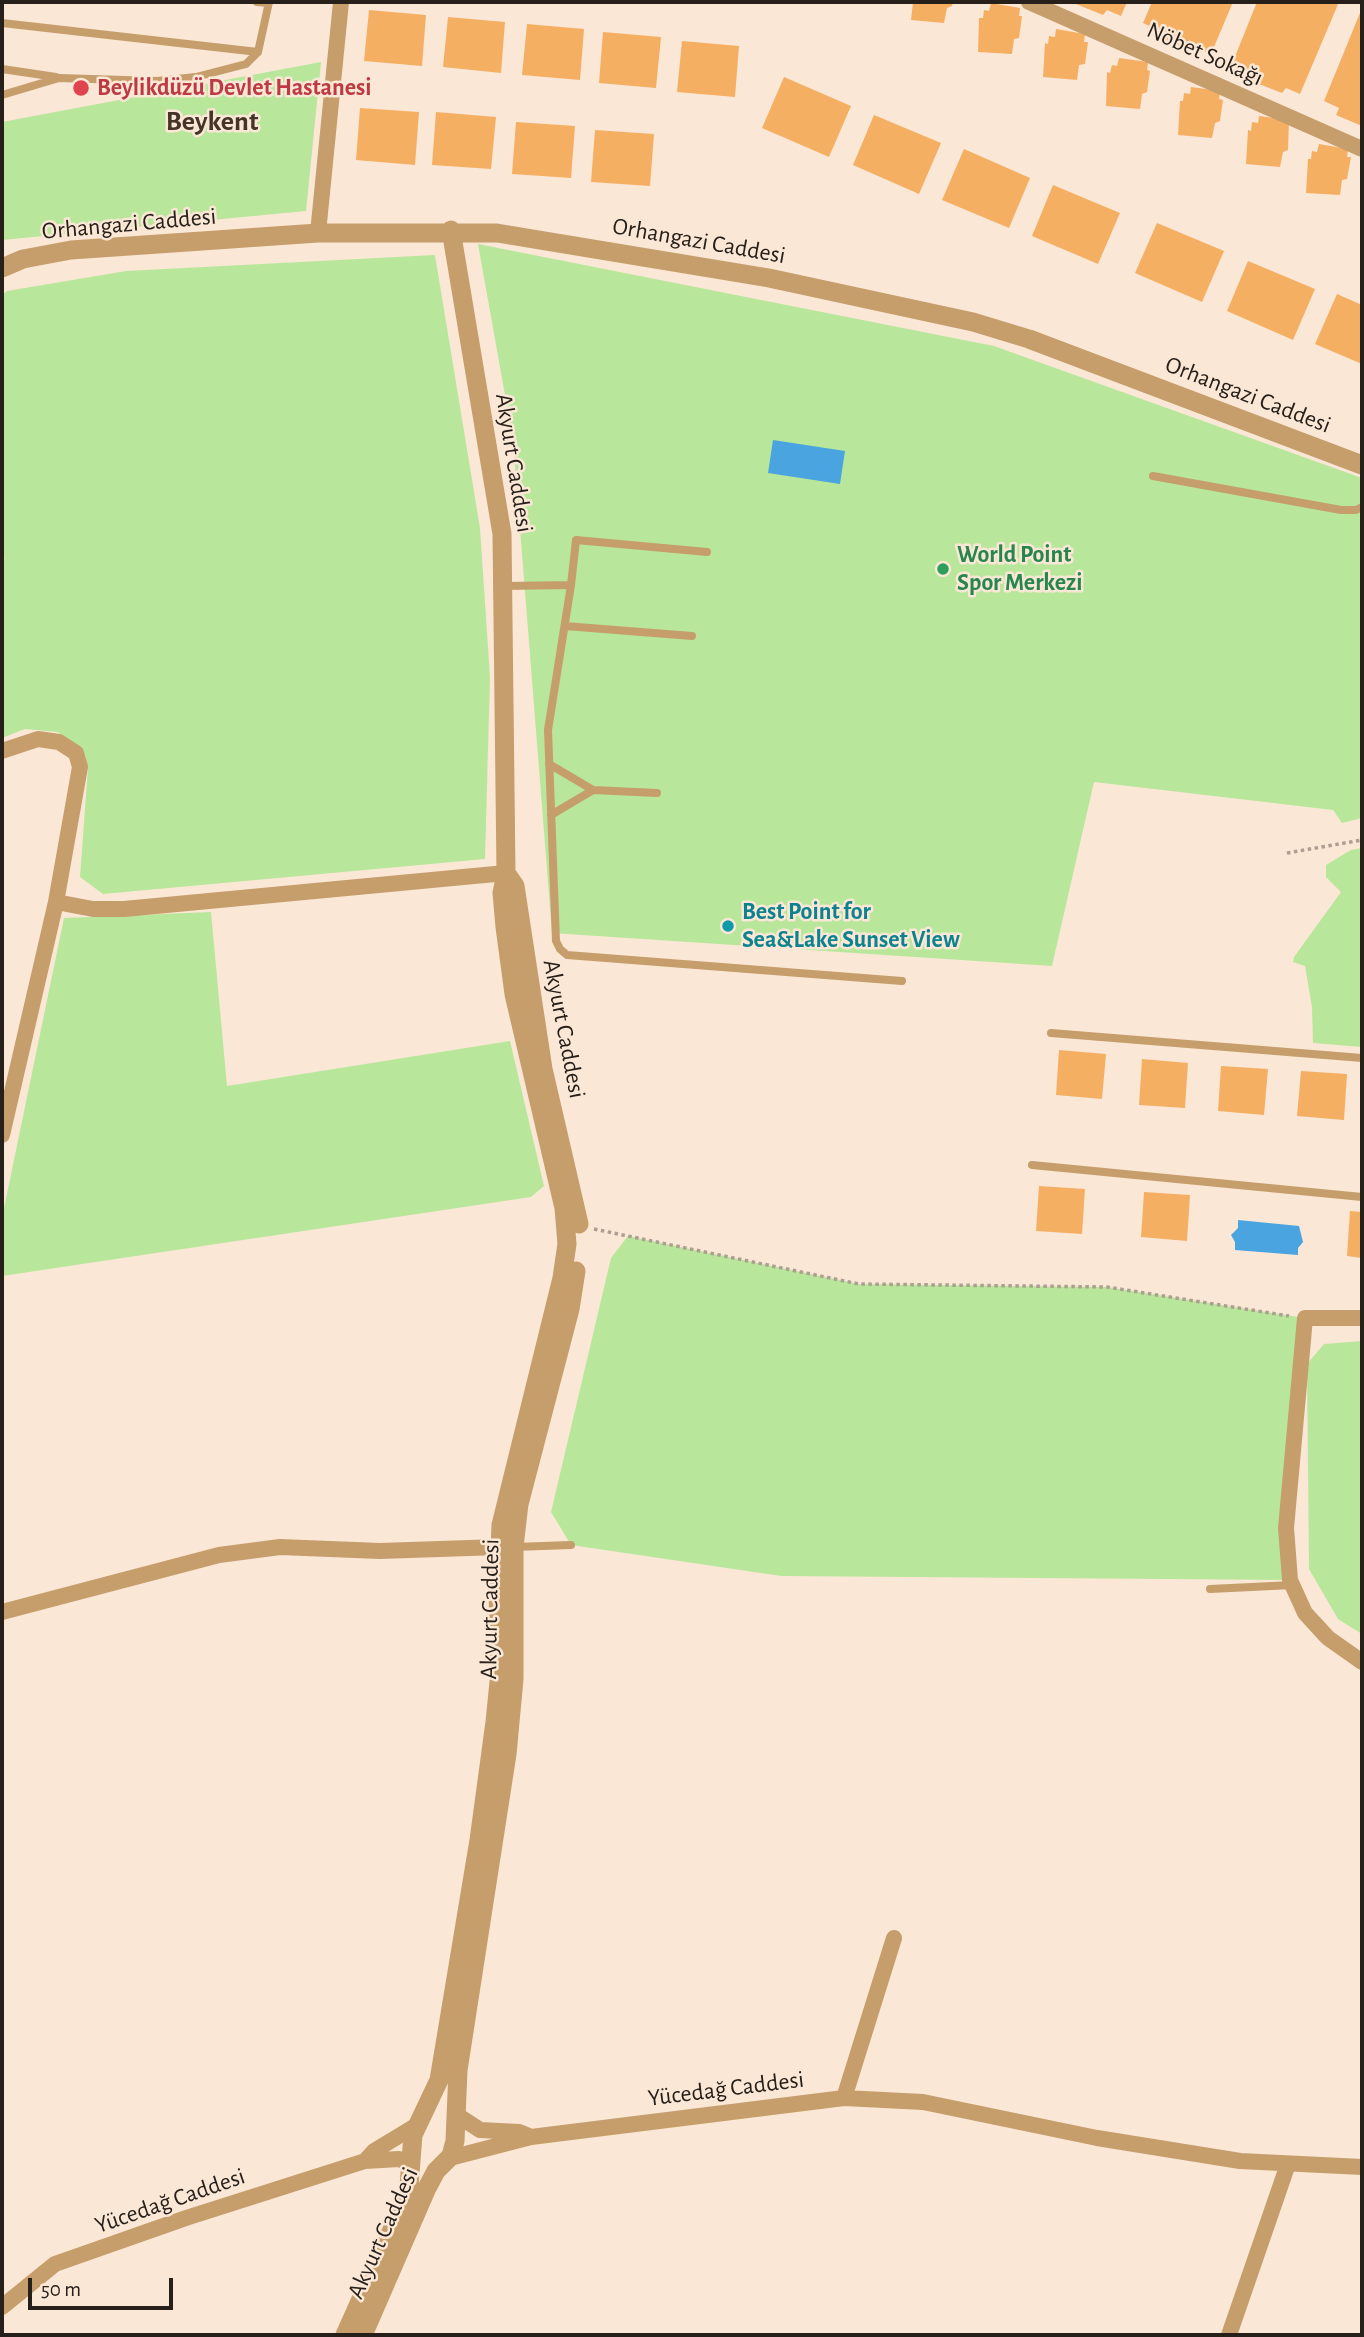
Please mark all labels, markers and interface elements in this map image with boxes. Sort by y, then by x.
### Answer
street label: Nöbet Sokağı [1142,16,1268,92]
place label: Beylikdüzü Devlet Hastanesi [97,74,371,102]
marker: Beylikdüzü Devlet Hastanesi [71,78,91,98]
district label: Beykent [166,105,258,139]
street label: Orhangazi Caddesi [41,202,217,246]
street label: Orhangazi Caddesi [610,212,788,270]
street label: Orhangazi Caddesi [1161,350,1335,440]
street label: Akyurt Caddesi [489,391,539,535]
place label: World Point Spor Merkezi [957,541,1083,597]
marker: World Point Spor Merkezi [935,561,951,577]
place label: Best Point for Sea&Lake Sunset View [742,898,960,954]
marker: Best Point for Sea&Lake Sunset View [720,918,736,934]
street label: Akyurt Caddesi [536,957,592,1101]
street label: Akyurt Caddesi [474,1538,506,1680]
street label: Yücedağ Caddesi [646,2065,806,2113]
street label: Yücedağ Caddesi [91,2162,249,2240]
street label: Akyurt Caddesi [341,2163,425,2303]
scale bar [32,2264,177,2308]
text: 50 m [41,2279,81,2300]

